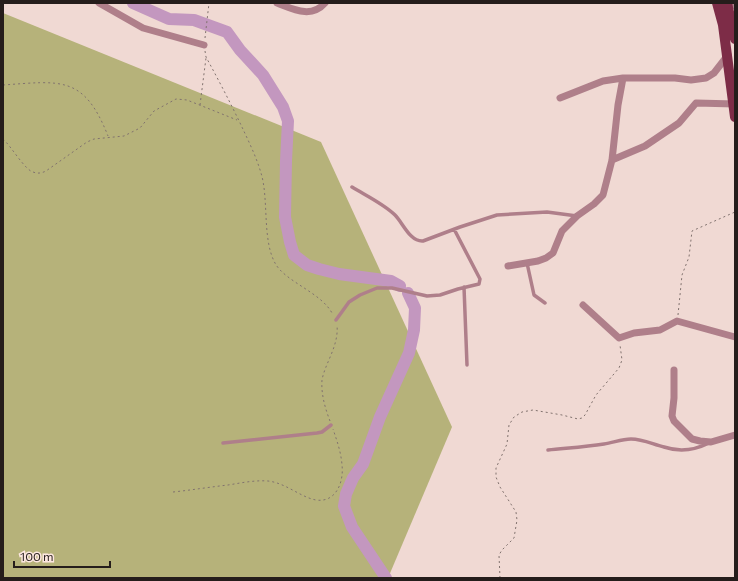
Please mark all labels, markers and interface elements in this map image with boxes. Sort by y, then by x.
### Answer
scale bar [14,543,110,569]
text: 100 m [20,549,54,563]

